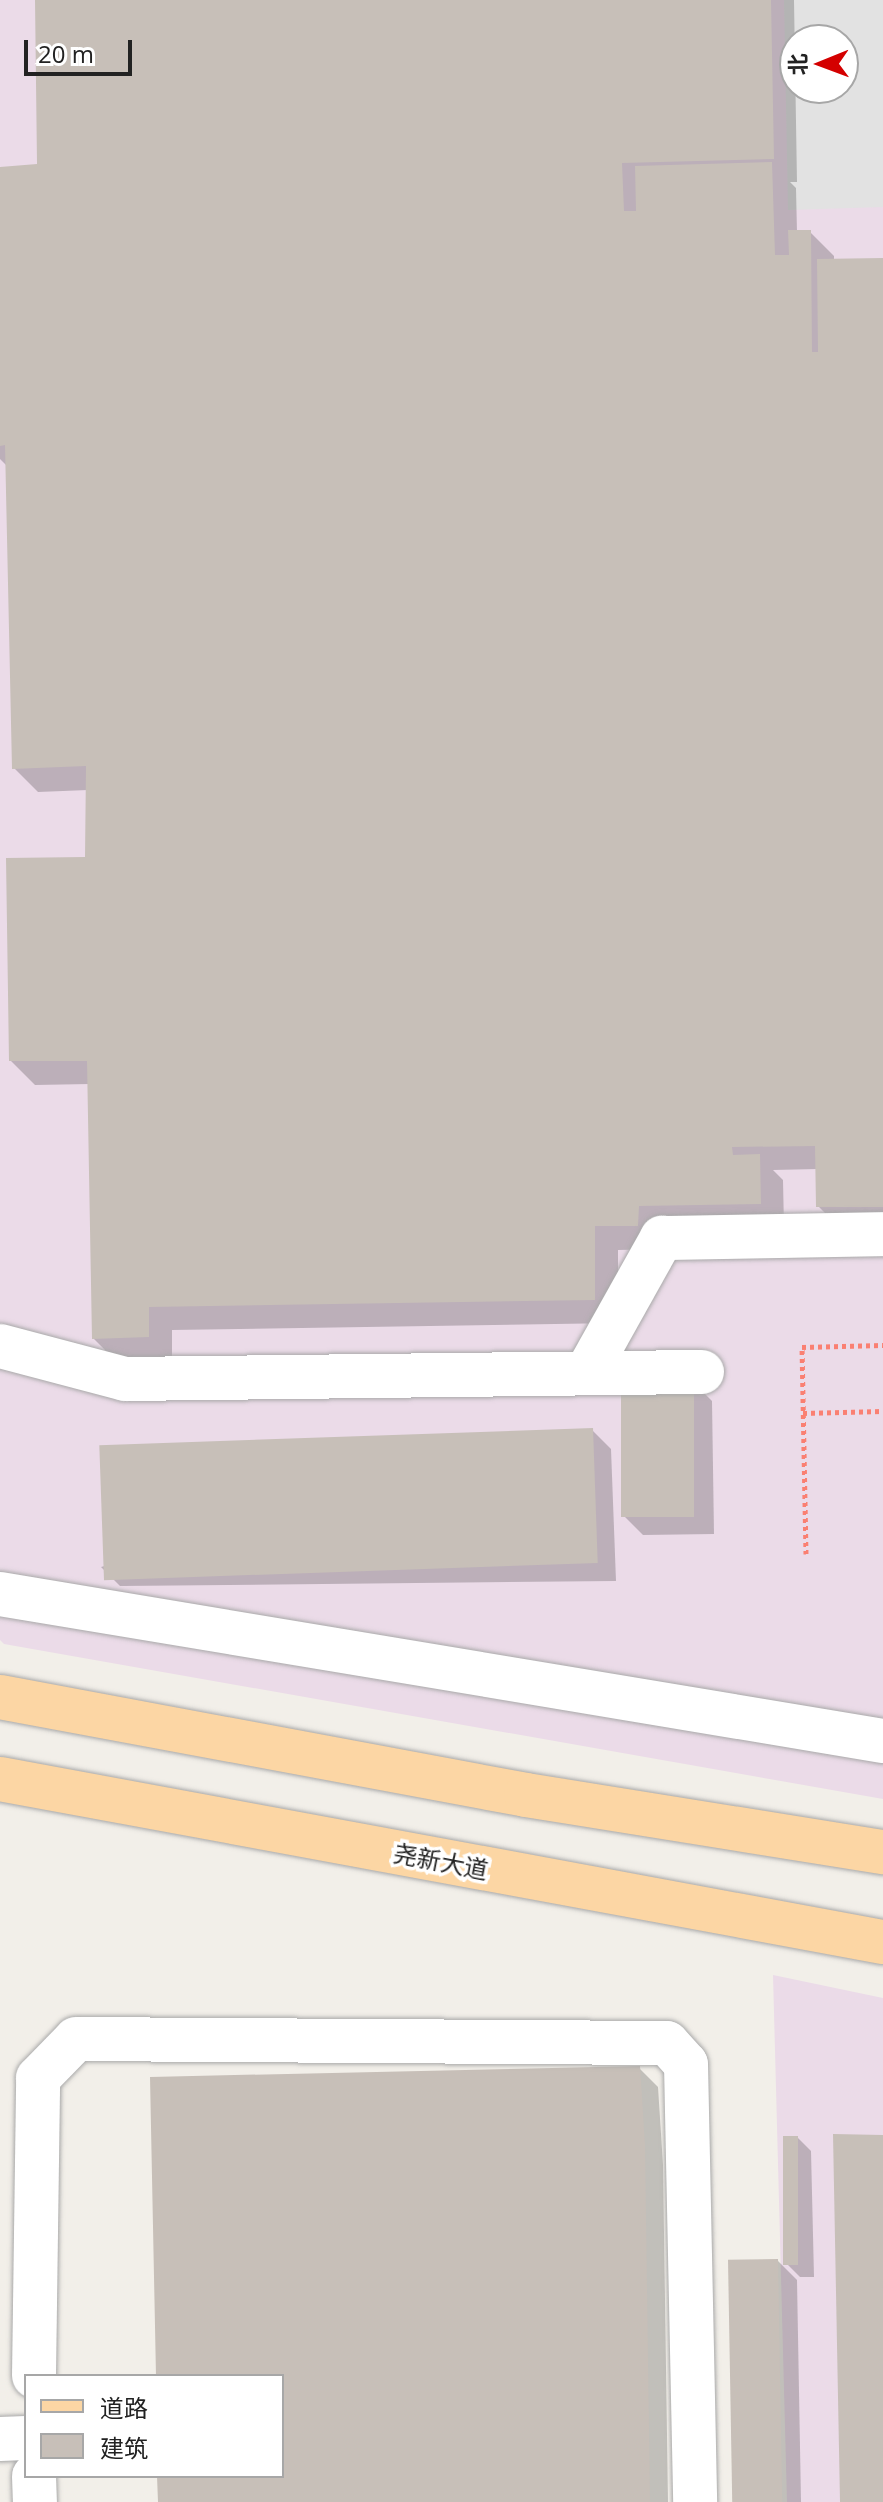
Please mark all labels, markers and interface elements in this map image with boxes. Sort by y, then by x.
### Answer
scale bar [28,24,136,74]
north arrow [779,24,859,104]
text: 20 m [38,37,94,70]
text: 北 [782,53,812,76]
street label: 尧新大道 [391,1838,491,1884]
legend [24,2374,284,2478]
text: 道路 [100,2391,148,2424]
text: 建筑 [100,2431,148,2464]

